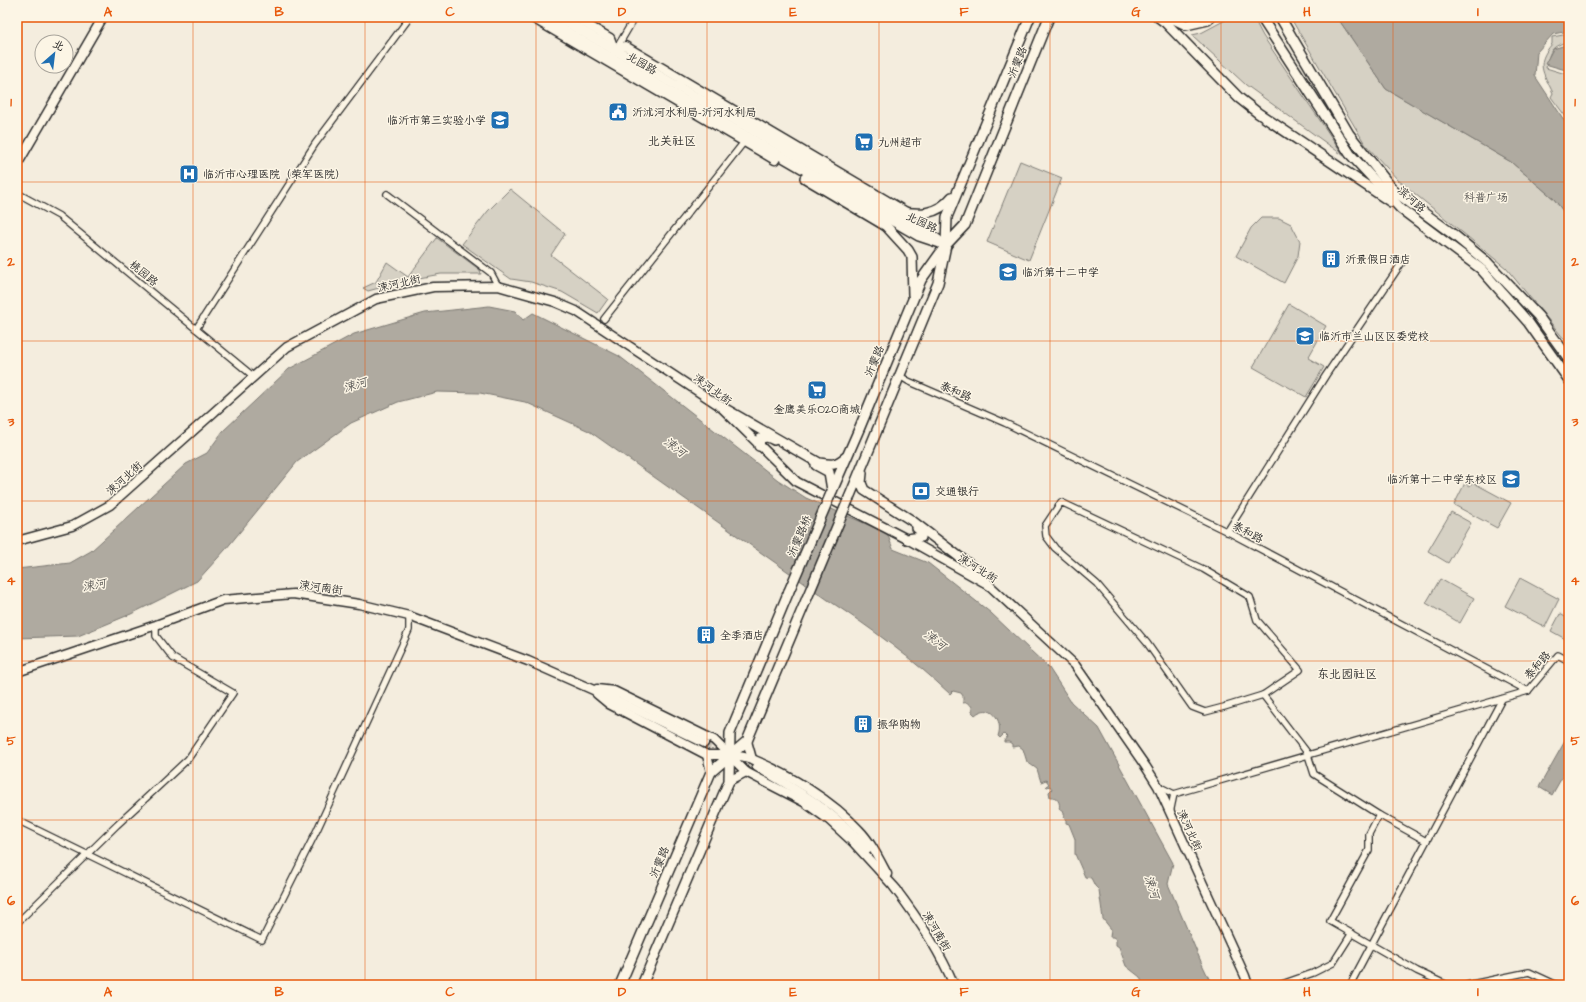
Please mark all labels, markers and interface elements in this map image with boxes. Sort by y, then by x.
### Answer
text: A [104,3,113,21]
text: B [274,3,284,21]
text: C [445,3,455,21]
text: D [618,3,627,21]
text: E [789,3,797,21]
text: F [959,3,969,21]
text: G [1131,3,1141,21]
text: H [1303,3,1311,21]
text: I [1477,3,1479,21]
north arrow [34,34,74,74]
text: 北 [50,36,67,55]
street label: 沂蒙路 [1004,44,1031,80]
street label: 北园路 [624,49,660,78]
text: 1 [10,93,12,111]
text: 1 [1574,93,1576,111]
public building icon: 沂沭河水利局-沂河水利局 [607,101,629,123]
place label: 沂沭河水利局-沂河水利局 [632,105,756,120]
school or university icon: 临沂市第三实验小学 [489,109,511,131]
place label: 临沂市第三实验小学 [387,113,486,128]
supermarket icon: 九州超市 [853,131,875,153]
district label: 北关社区 [648,133,696,150]
place label: 九州超市 [878,135,922,150]
hospital icon: 临沂市心理医院（荣军医院） [178,163,200,185]
place label: 临沂市心理医院（荣军医院） [203,167,346,182]
street label: 滨河路 [1394,183,1429,216]
park label: 科普广场 [1464,190,1508,205]
street label: 北园路 [904,209,940,236]
building icon: 沂景假日酒店 [1320,248,1342,270]
place label: 沂景假日酒店 [1345,252,1411,267]
text: 2 [6,253,15,271]
text: 2 [1570,253,1579,271]
street label: 桃园路 [126,257,161,290]
school or university icon: 临沂第十二中学 [997,261,1019,283]
place label: 临沂第十二中学 [1022,265,1099,280]
street label: 涑河北街 [376,271,423,296]
school or university icon: 临沂市兰山区区委党校 [1294,325,1316,347]
place label: 临沂市兰山区区委党校 [1319,329,1429,344]
street label: 沂蒙路 [861,343,888,379]
street label: 涑河北街 [690,370,736,409]
water label: 涑河 [341,373,371,397]
street label: 泰和路 [938,378,974,405]
supermarket icon: 金鹰美乐O2O商城 [806,379,828,401]
place label: 金鹰美乐O2O商城 [773,402,861,417]
text: 3 [7,413,15,431]
text: 3 [1571,413,1579,431]
water label: 涑河 [660,433,691,463]
street label: 涑河北街 [103,457,146,499]
school or university icon: 临沂第十二中学东校区 [1500,468,1522,490]
place label: 临沂第十二中学东校区 [1387,472,1497,487]
bank icon: 交通银行 [910,480,932,502]
place label: 交通银行 [935,484,979,499]
street label: 沂蒙路桥 [784,513,815,559]
street label: 泰和路 [1230,518,1266,547]
street label: 涑河北街 [955,550,1001,587]
text: 4 [7,572,16,590]
text: 4 [1571,572,1580,590]
water label: 涑河 [81,575,109,596]
street label: 涑河南街 [298,577,345,598]
building icon: 全季酒店 [695,624,717,646]
water label: 涑河 [920,626,951,656]
place label: 全季酒店 [720,628,764,643]
street label: 泰和路 [1521,648,1554,683]
district label: 东北园社区 [1317,666,1377,683]
building icon: 振华购物 [852,713,874,735]
place label: 振华购物 [877,717,921,732]
text: 5 [6,732,16,750]
text: 5 [1570,732,1580,750]
street label: 涑河北街 [1173,807,1206,854]
street label: 沂蒙路 [646,844,673,880]
water label: 涑河 [1140,873,1164,903]
text: 6 [7,892,16,910]
text: 6 [1571,892,1580,910]
street label: 涑河南街 [919,909,955,955]
text: A [104,983,113,1001]
text: B [274,983,284,1001]
text: C [445,983,455,1001]
text: D [618,983,627,1001]
text: E [789,983,797,1001]
text: F [959,983,969,1001]
text: G [1131,983,1141,1001]
text: H [1303,983,1311,1001]
text: I [1477,983,1479,1001]

